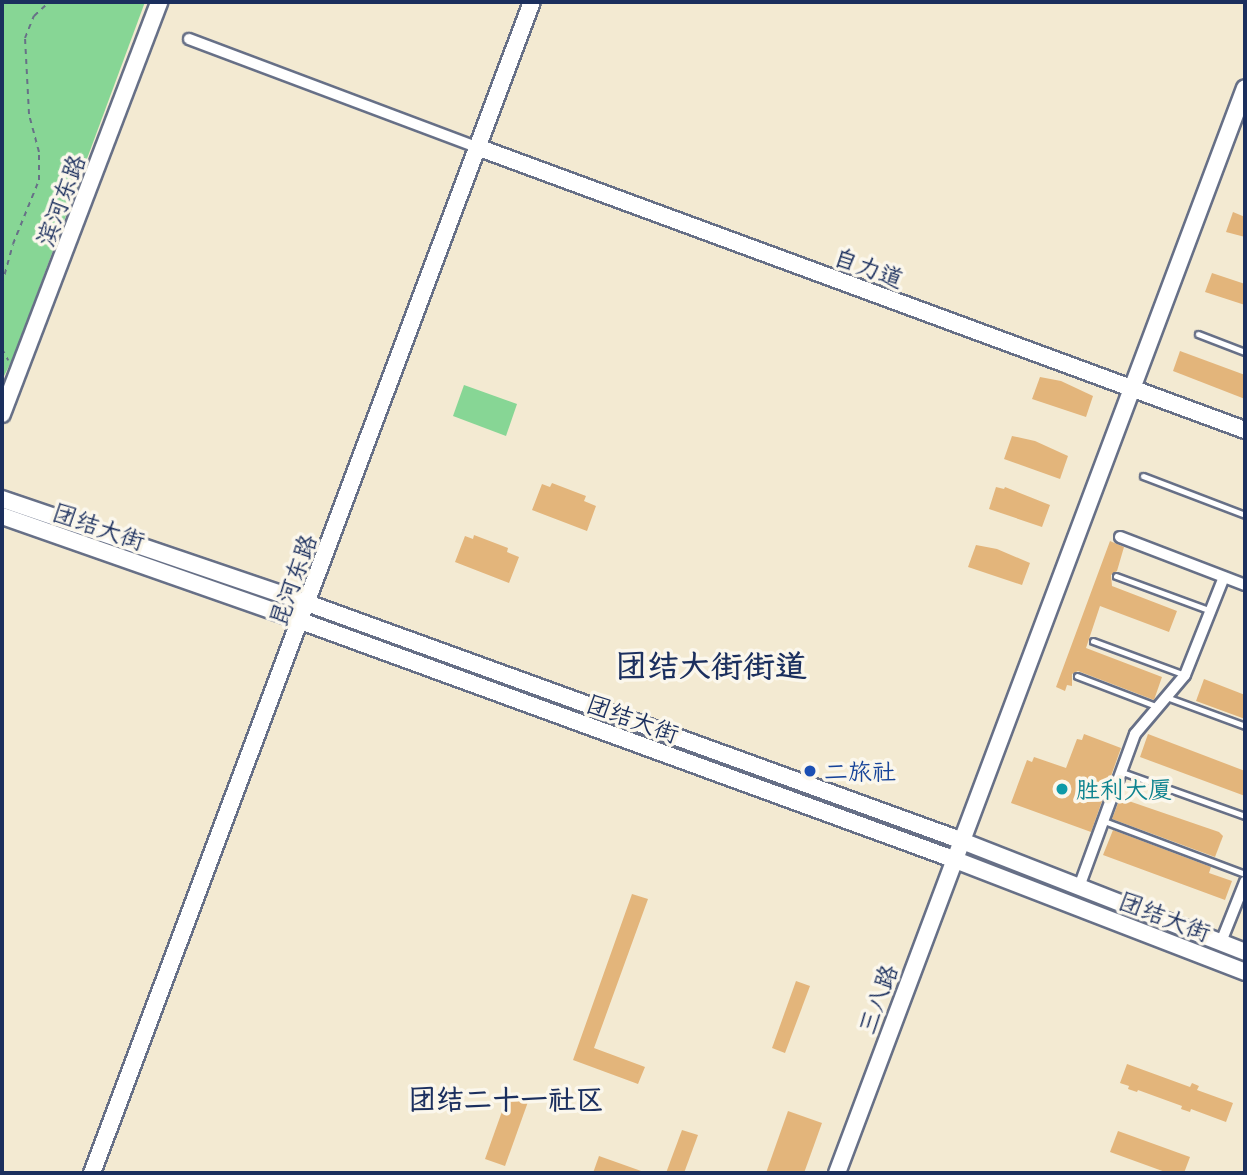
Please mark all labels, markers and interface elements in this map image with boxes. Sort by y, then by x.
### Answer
street label: 滨河东路 [29,150,91,250]
street label: 自力道 [830,241,908,293]
street label: 团结大街 [49,497,149,555]
street label: 昆河东路 [262,530,322,630]
district label: 团结大街街道 [615,645,807,683]
street label: 团结大街 [583,688,683,748]
place label: 二旅社 [824,757,896,785]
marker: 二旅社 [802,763,818,779]
place label: 胜利大厦 [1076,775,1172,803]
marker: 胜利大厦 [1054,781,1070,797]
street label: 团结大街 [1115,885,1215,947]
street label: 三八路 [851,960,903,1038]
district label: 团结二十一社区 [408,1081,604,1115]

